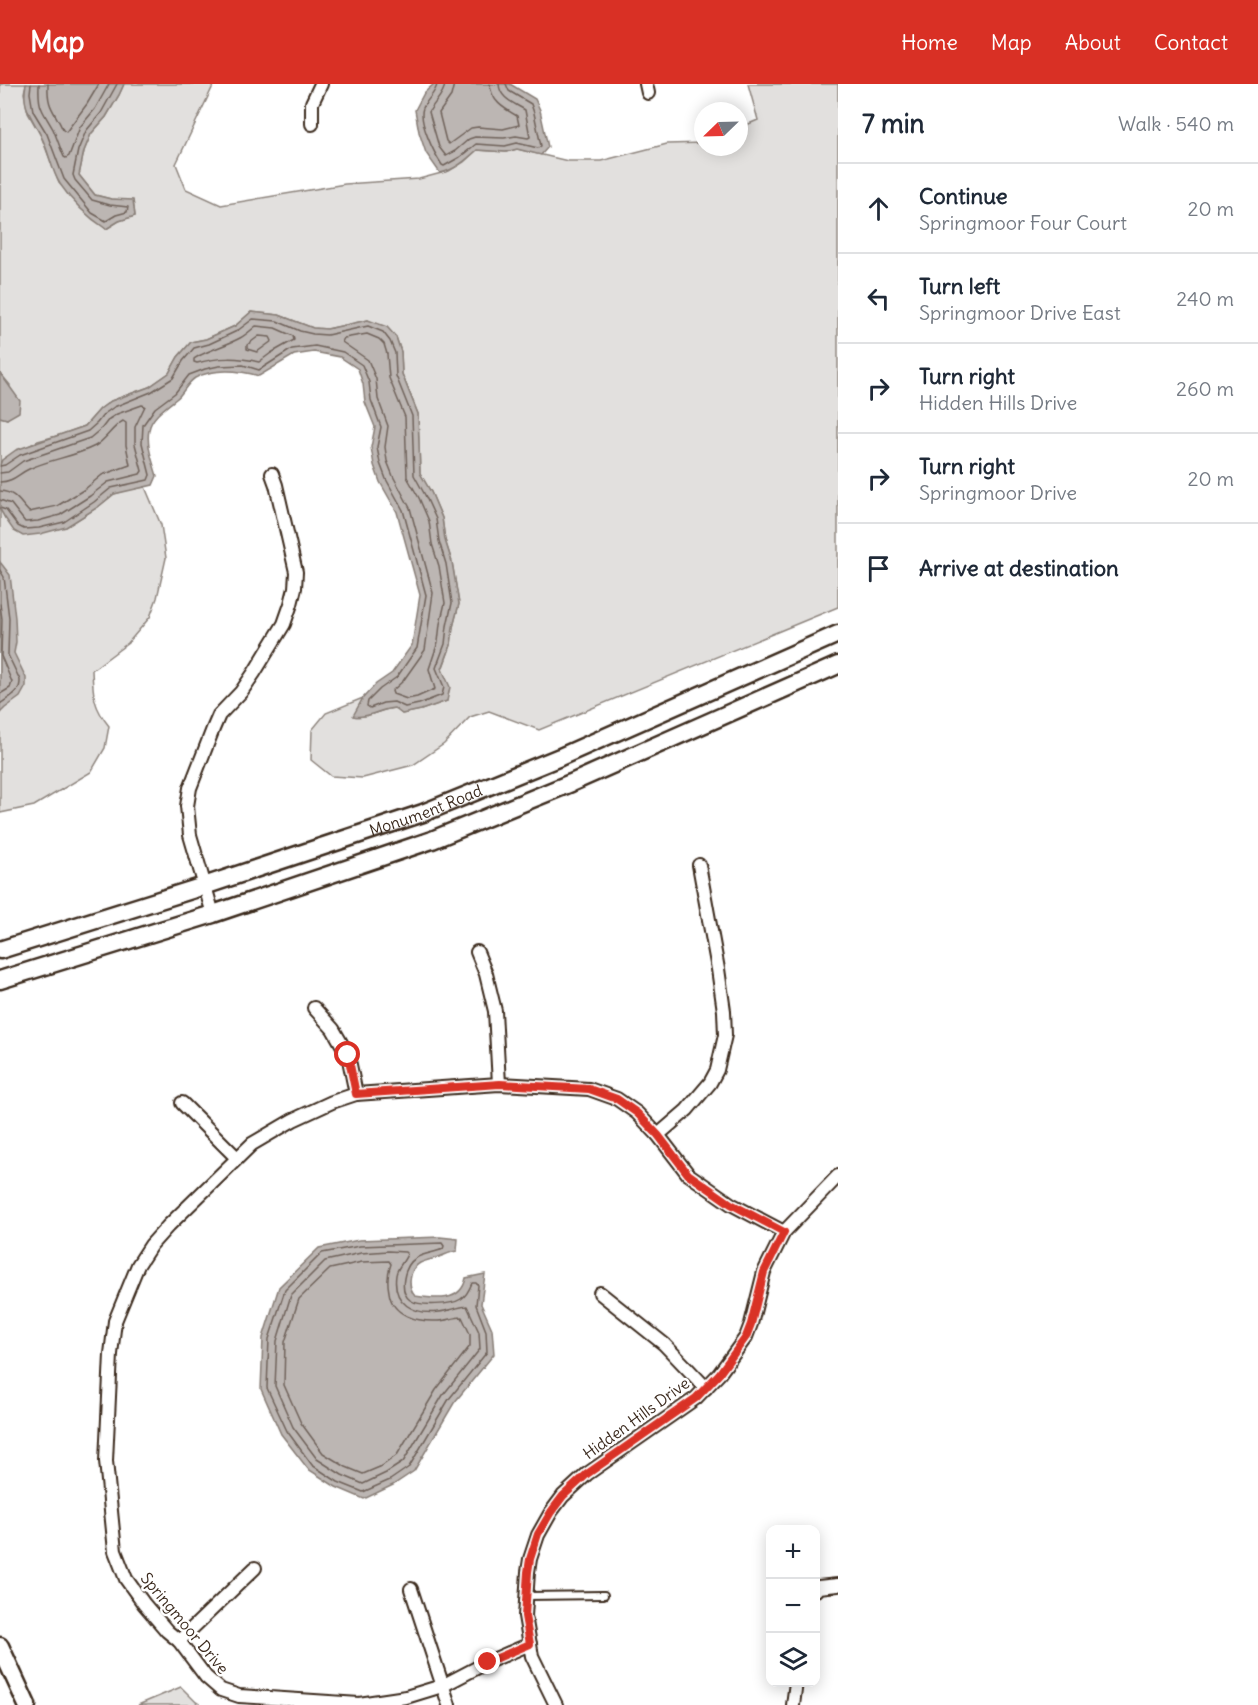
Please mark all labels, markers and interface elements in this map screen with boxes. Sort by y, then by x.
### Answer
text: Map [30,24,84,60]
text: Home [901,29,958,56]
text: Map [991,29,1032,56]
text: About [1065,29,1121,56]
text: Contact [1154,29,1228,56]
north arrow [694,102,748,156]
text: 7 min [862,107,925,140]
text: Walk · 540 m [1118,111,1234,136]
text: Continue [919,182,1008,210]
icon: ahead [862,192,895,225]
text: 20 m [1188,196,1234,221]
text: Springmoor Four Court [919,210,1127,235]
text: Turn left [919,272,1000,300]
icon: left [862,282,895,315]
text: 240 m [1176,286,1234,311]
text: Springmoor Drive East [919,300,1121,325]
text: Turn right [919,362,1015,390]
icon: right [862,372,895,405]
text: 260 m [1176,376,1234,401]
text: Hidden Hills Drive [919,390,1077,415]
text: Turn right [919,452,1015,480]
icon: right [862,462,895,495]
text: 20 m [1188,466,1234,491]
text: Springmoor Drive [919,480,1077,505]
icon: arrive [862,552,895,585]
text: Arrive at destination [919,554,1119,582]
street label: Monument Road [367,780,485,840]
route start [334,1041,360,1067]
street label: Hidden Hills Drive [579,1373,693,1463]
map controls [766,1525,820,1687]
button: + [766,1525,820,1579]
street label: Springmoor Drive [137,1568,233,1678]
button: − [766,1579,820,1633]
button: layers [766,1633,820,1687]
route end [474,1648,500,1674]

